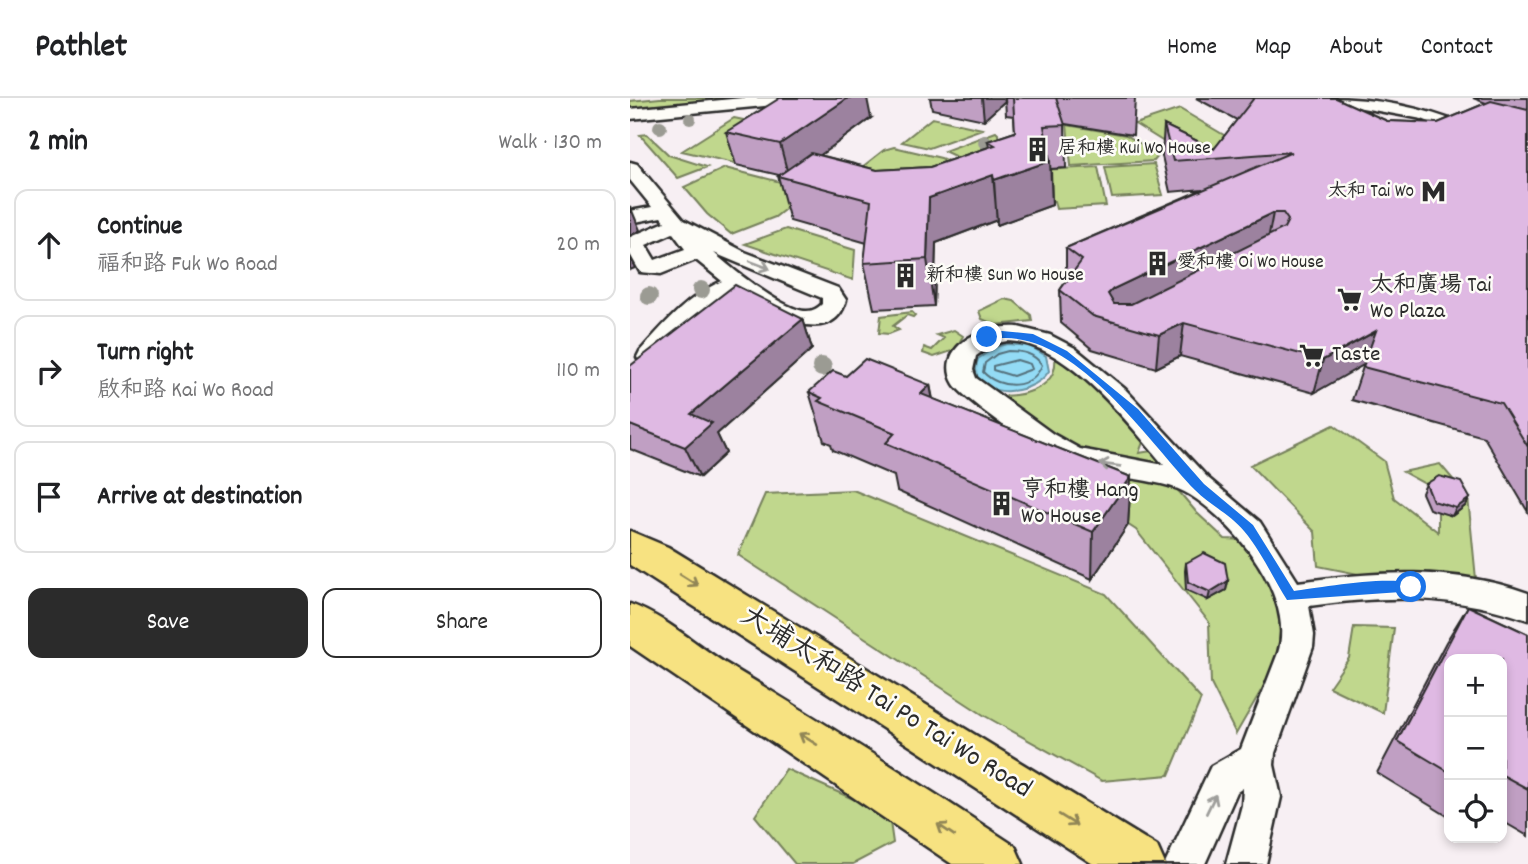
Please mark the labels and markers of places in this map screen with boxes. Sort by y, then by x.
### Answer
building icon: 居和樓 Kui Wo House [1024,135,1052,163]
place label: 居和樓 Kui Wo House [1058,136,1211,163]
metro station icon: 太和 Tai Wo [1420,178,1448,206]
place label: 太和 Tai Wo [1328,179,1414,206]
building icon: 愛和樓 Oi Wo House [1143,249,1171,277]
place label: 愛和樓 Oi Wo House [1177,250,1324,277]
building icon: 新和樓 Sun Wo House [892,262,920,290]
place label: 新和樓 Sun Wo House [926,263,1084,290]
place label: 太和廣場 Tai Wo Plaza [1370,270,1491,329]
supermarket icon: 太和廣場 Tai Wo Plaza [1336,285,1364,313]
place label: Taste [1332,339,1380,372]
supermarket icon: Taste [1298,341,1326,369]
place label: 亨和樓 Hang Wo House [1021,475,1139,534]
building icon: 亨和樓 Hang Wo House [987,490,1015,518]

